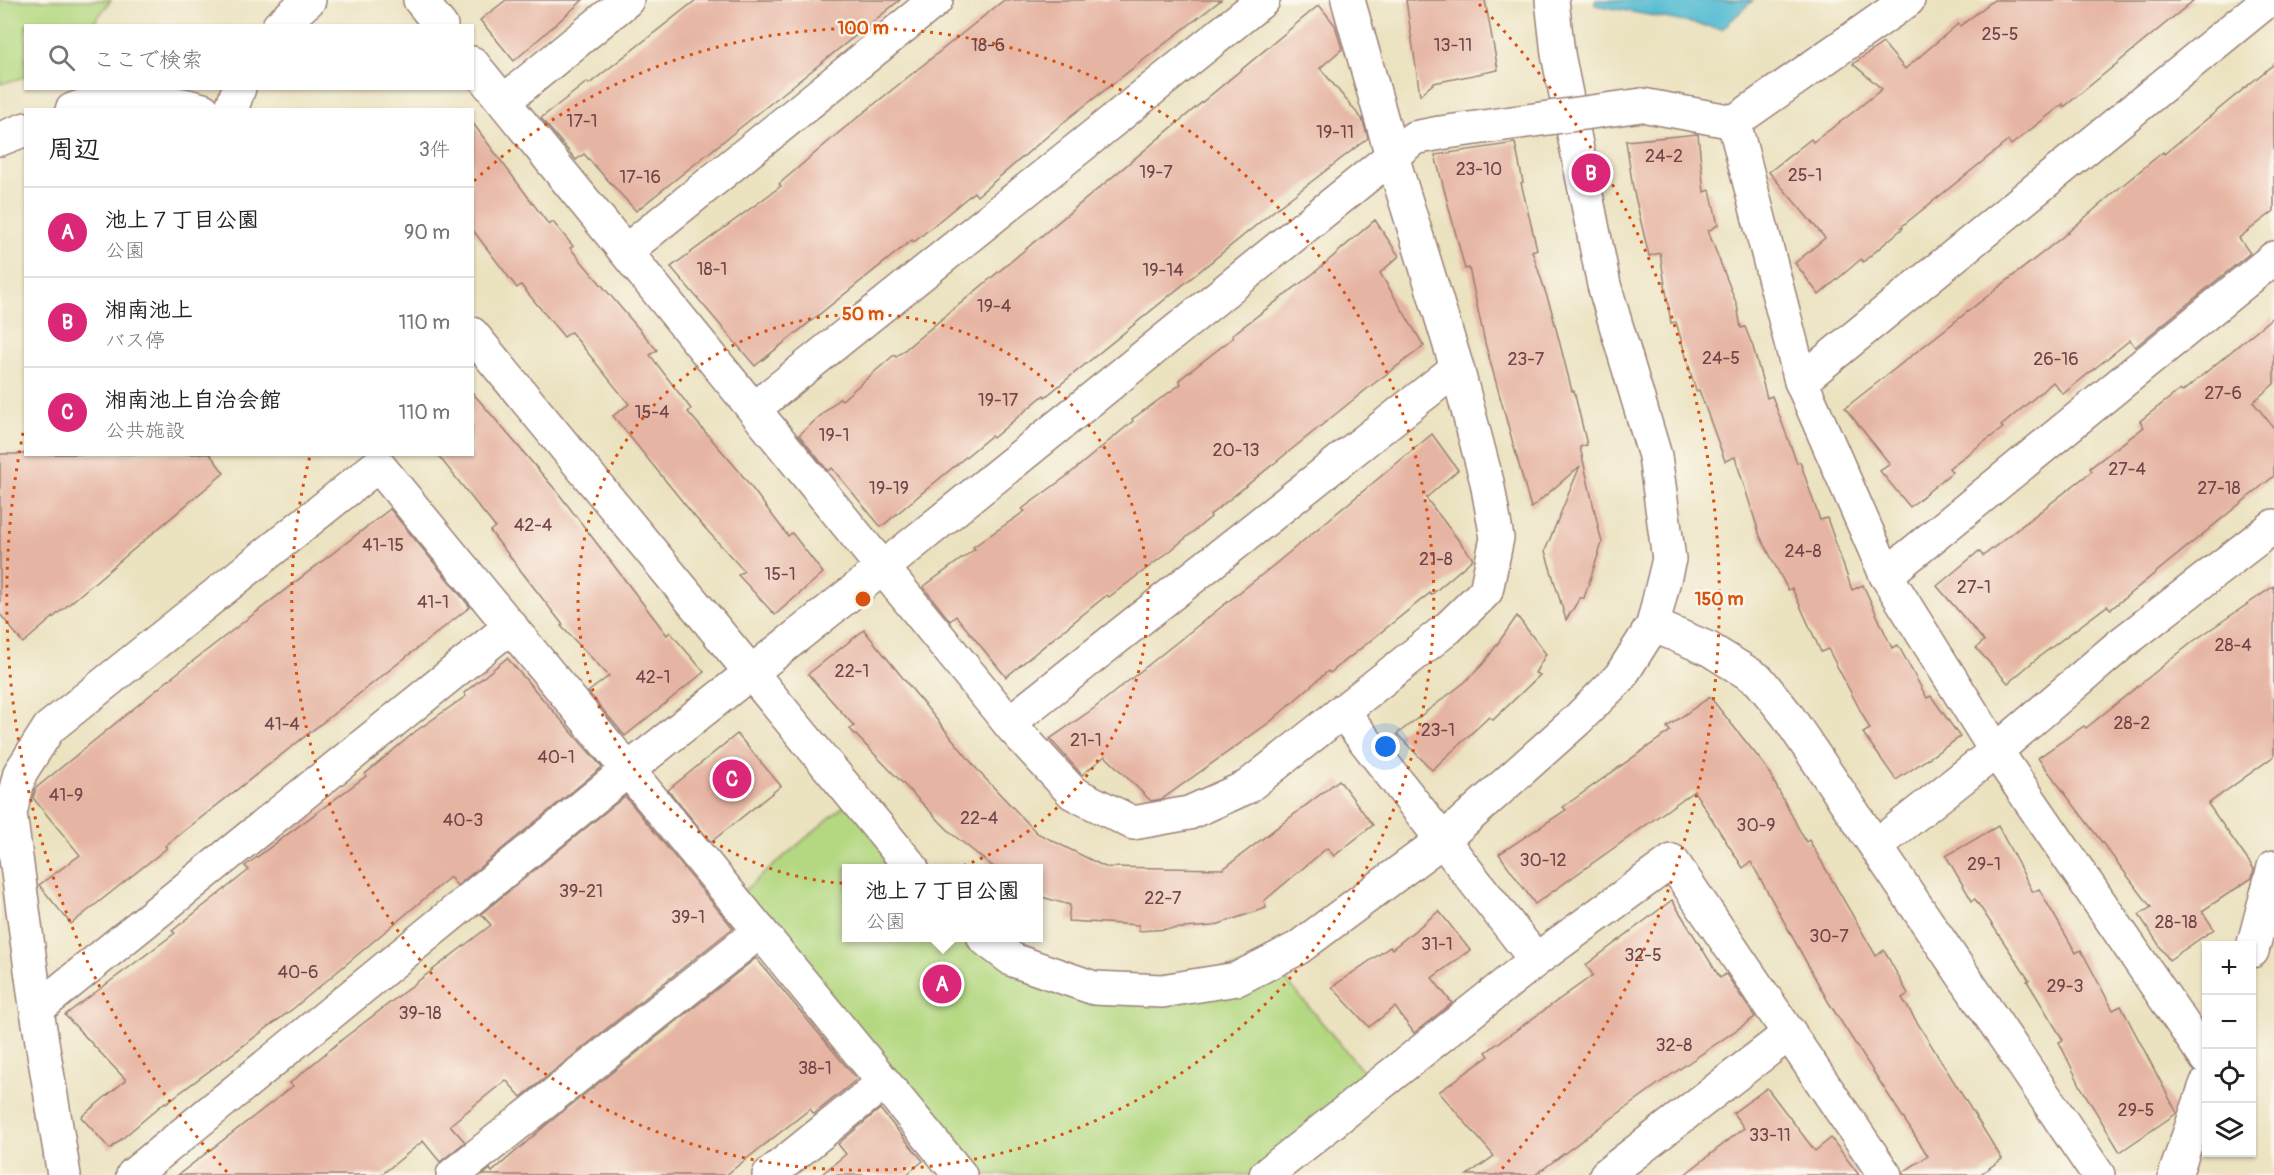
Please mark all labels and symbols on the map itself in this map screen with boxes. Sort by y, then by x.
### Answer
text: 100 m [837,17,889,40]
house number: 25-5 [1981,23,2019,46]
house number: 18-6 [971,34,1005,57]
house number: 13-11 [1434,34,1472,57]
house number: 17-1 [566,110,598,133]
house number: 19-11 [1316,121,1354,144]
house number: 24-2 [1645,145,1683,168]
pin: B [1572,150,1610,195]
house number: 23-10 [1456,158,1502,181]
house number: 19-7 [1139,161,1173,184]
house number: 25-1 [1788,164,1822,187]
house number: 17-16 [619,166,661,189]
house number: 18-1 [697,258,727,281]
house number: 19-14 [1142,259,1184,282]
house number: 19-4 [977,295,1012,318]
text: 50 m [842,303,884,326]
house number: 24-5 [1702,347,1740,370]
house number: 23-7 [1508,348,1545,371]
house number: 26-16 [2033,348,2079,371]
house number: 27-6 [2204,382,2242,405]
house number: 19-17 [978,389,1019,412]
house number: 15-4 [635,401,670,424]
house number: 19-1 [818,424,850,447]
house number: 20-13 [1212,439,1260,462]
house number: 27-4 [2108,458,2146,481]
house number: 19-19 [869,477,909,500]
house number: 27-18 [2197,477,2241,500]
house number: 42-4 [514,514,553,537]
house number: 41-15 [362,534,404,557]
house number: 24-8 [1784,540,1822,563]
house number: 21-8 [1419,548,1453,571]
house number: 15-1 [764,563,796,586]
house number: 27-1 [1957,576,1991,599]
text: 150 m [1695,588,1744,611]
centre of rings [853,589,873,609]
house number: 41-1 [417,591,449,614]
house number: 28-4 [2214,634,2252,657]
house number: 22-1 [835,660,869,683]
house number: 42-1 [635,666,671,689]
house number: 28-2 [2114,712,2150,735]
house number: 41-4 [264,713,300,736]
house number: 23-1 [1421,719,1455,742]
house number: 21-1 [1070,729,1102,752]
your location [1371,732,1400,761]
house number: 40-1 [537,746,575,769]
pin: C [712,756,752,802]
house number: 41-9 [49,784,83,807]
house number: 22-4 [960,807,999,830]
house number: 40-3 [443,809,483,832]
house number: 30-9 [1736,814,1776,837]
house number: 30-12 [1519,849,1567,872]
house number: 29-1 [1967,853,2001,876]
house number: 39-21 [559,880,603,903]
house number: 22-7 [1144,887,1182,910]
house number: 39-1 [671,906,705,929]
house number: 28-18 [2155,911,2197,934]
house number: 30-7 [1809,925,1849,948]
house number: 31-1 [1421,933,1453,956]
house number: 32-5 [1624,944,1662,967]
house number: 40-6 [278,961,318,984]
pin: A [922,962,962,1006]
house number: 29-3 [2046,975,2084,998]
house number: 39-18 [398,1002,442,1025]
house number: 32-8 [1656,1034,1692,1057]
house number: 38-1 [798,1057,832,1080]
house number: 29-5 [2118,1099,2154,1122]
house number: 33-11 [1749,1124,1791,1147]

